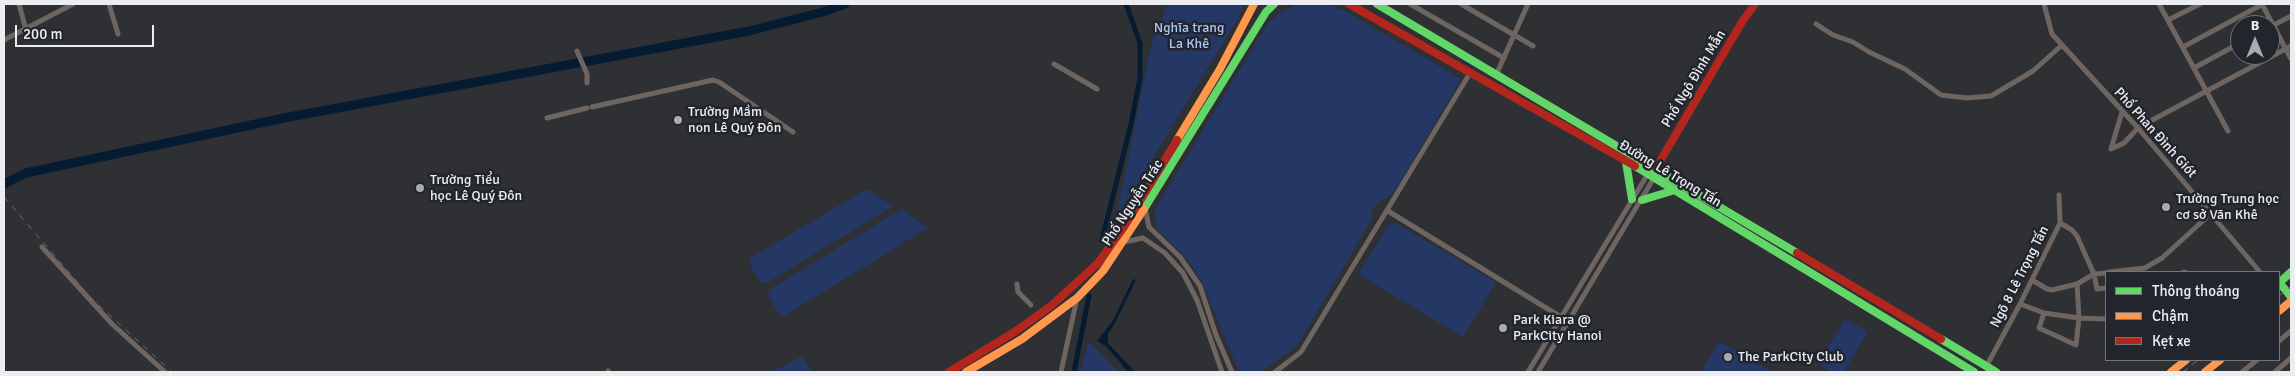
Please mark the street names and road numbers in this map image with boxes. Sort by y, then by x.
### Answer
street label: Phố Ngô Đình Mẫn [1658,27,1730,131]
street label: Phố Phan Đình Giót [2110,84,2200,182]
street label: Đường Lê Trọng Tấn [1616,137,1724,211]
street label: Phố Nguyễn Trác [1099,157,1167,249]
street label: Ngõ 8 Lê Trọng Tấn [1987,223,2053,331]

